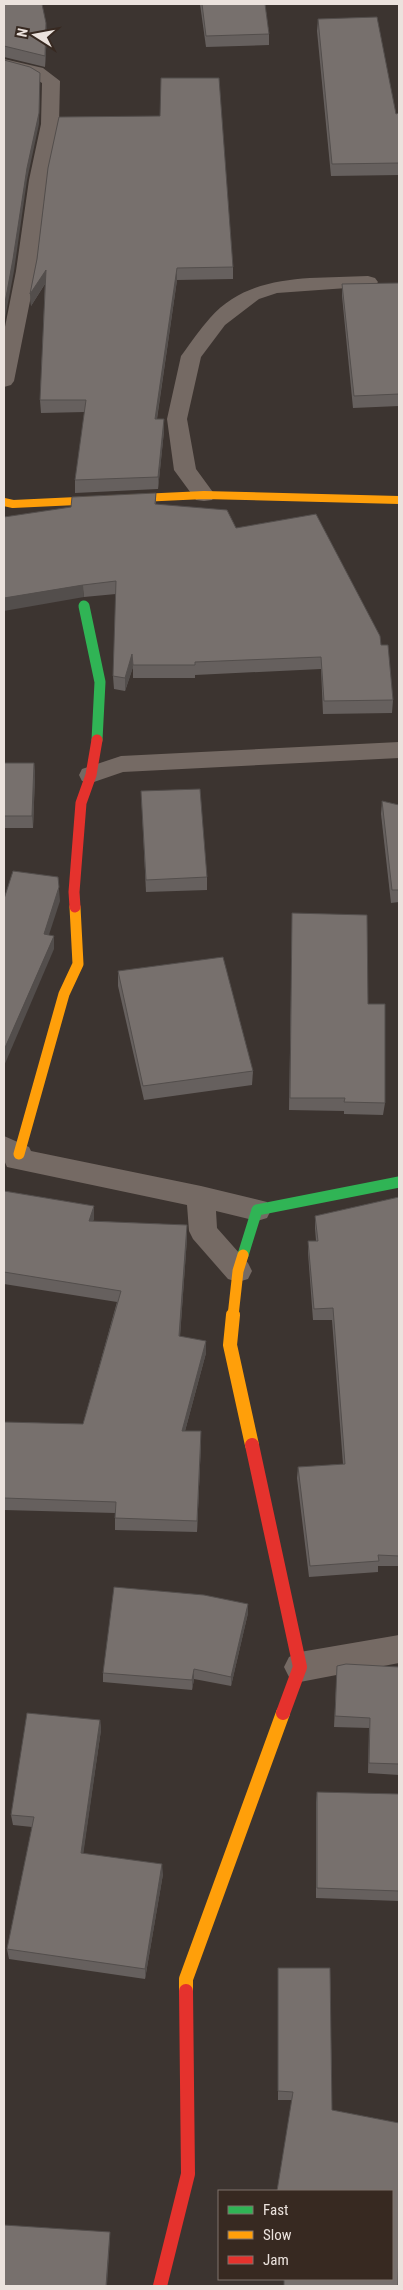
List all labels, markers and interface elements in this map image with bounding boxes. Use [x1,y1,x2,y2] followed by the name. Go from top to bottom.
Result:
[10,10,60,60] north arrow
[14,27,31,38] text: N
[218,2190,393,2280] legend
[263,2201,288,2219] text: Fast
[263,2226,292,2244] text: Slow
[263,2251,289,2269] text: Jam

